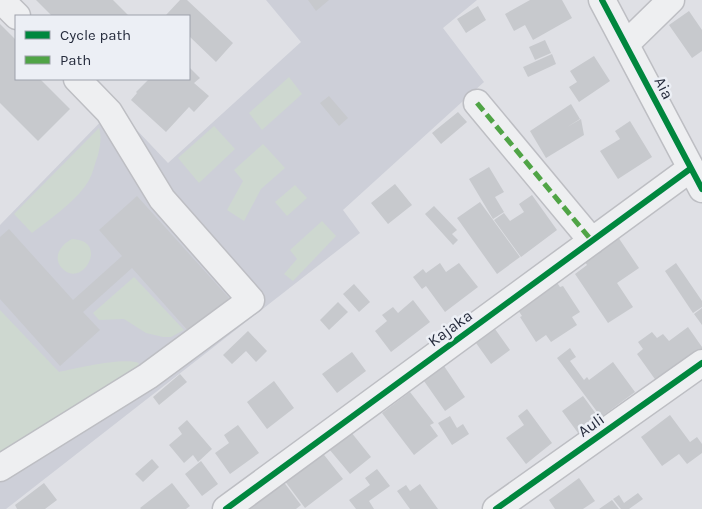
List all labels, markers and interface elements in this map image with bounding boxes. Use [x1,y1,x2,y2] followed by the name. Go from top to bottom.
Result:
[15,15,190,80] legend
[60,26,131,44] text: Cycle path
[60,51,91,69] text: Path
[650,74,678,102] street label: Aia
[424,306,476,350] street label: Kajaka
[574,409,608,441] street label: Auli

